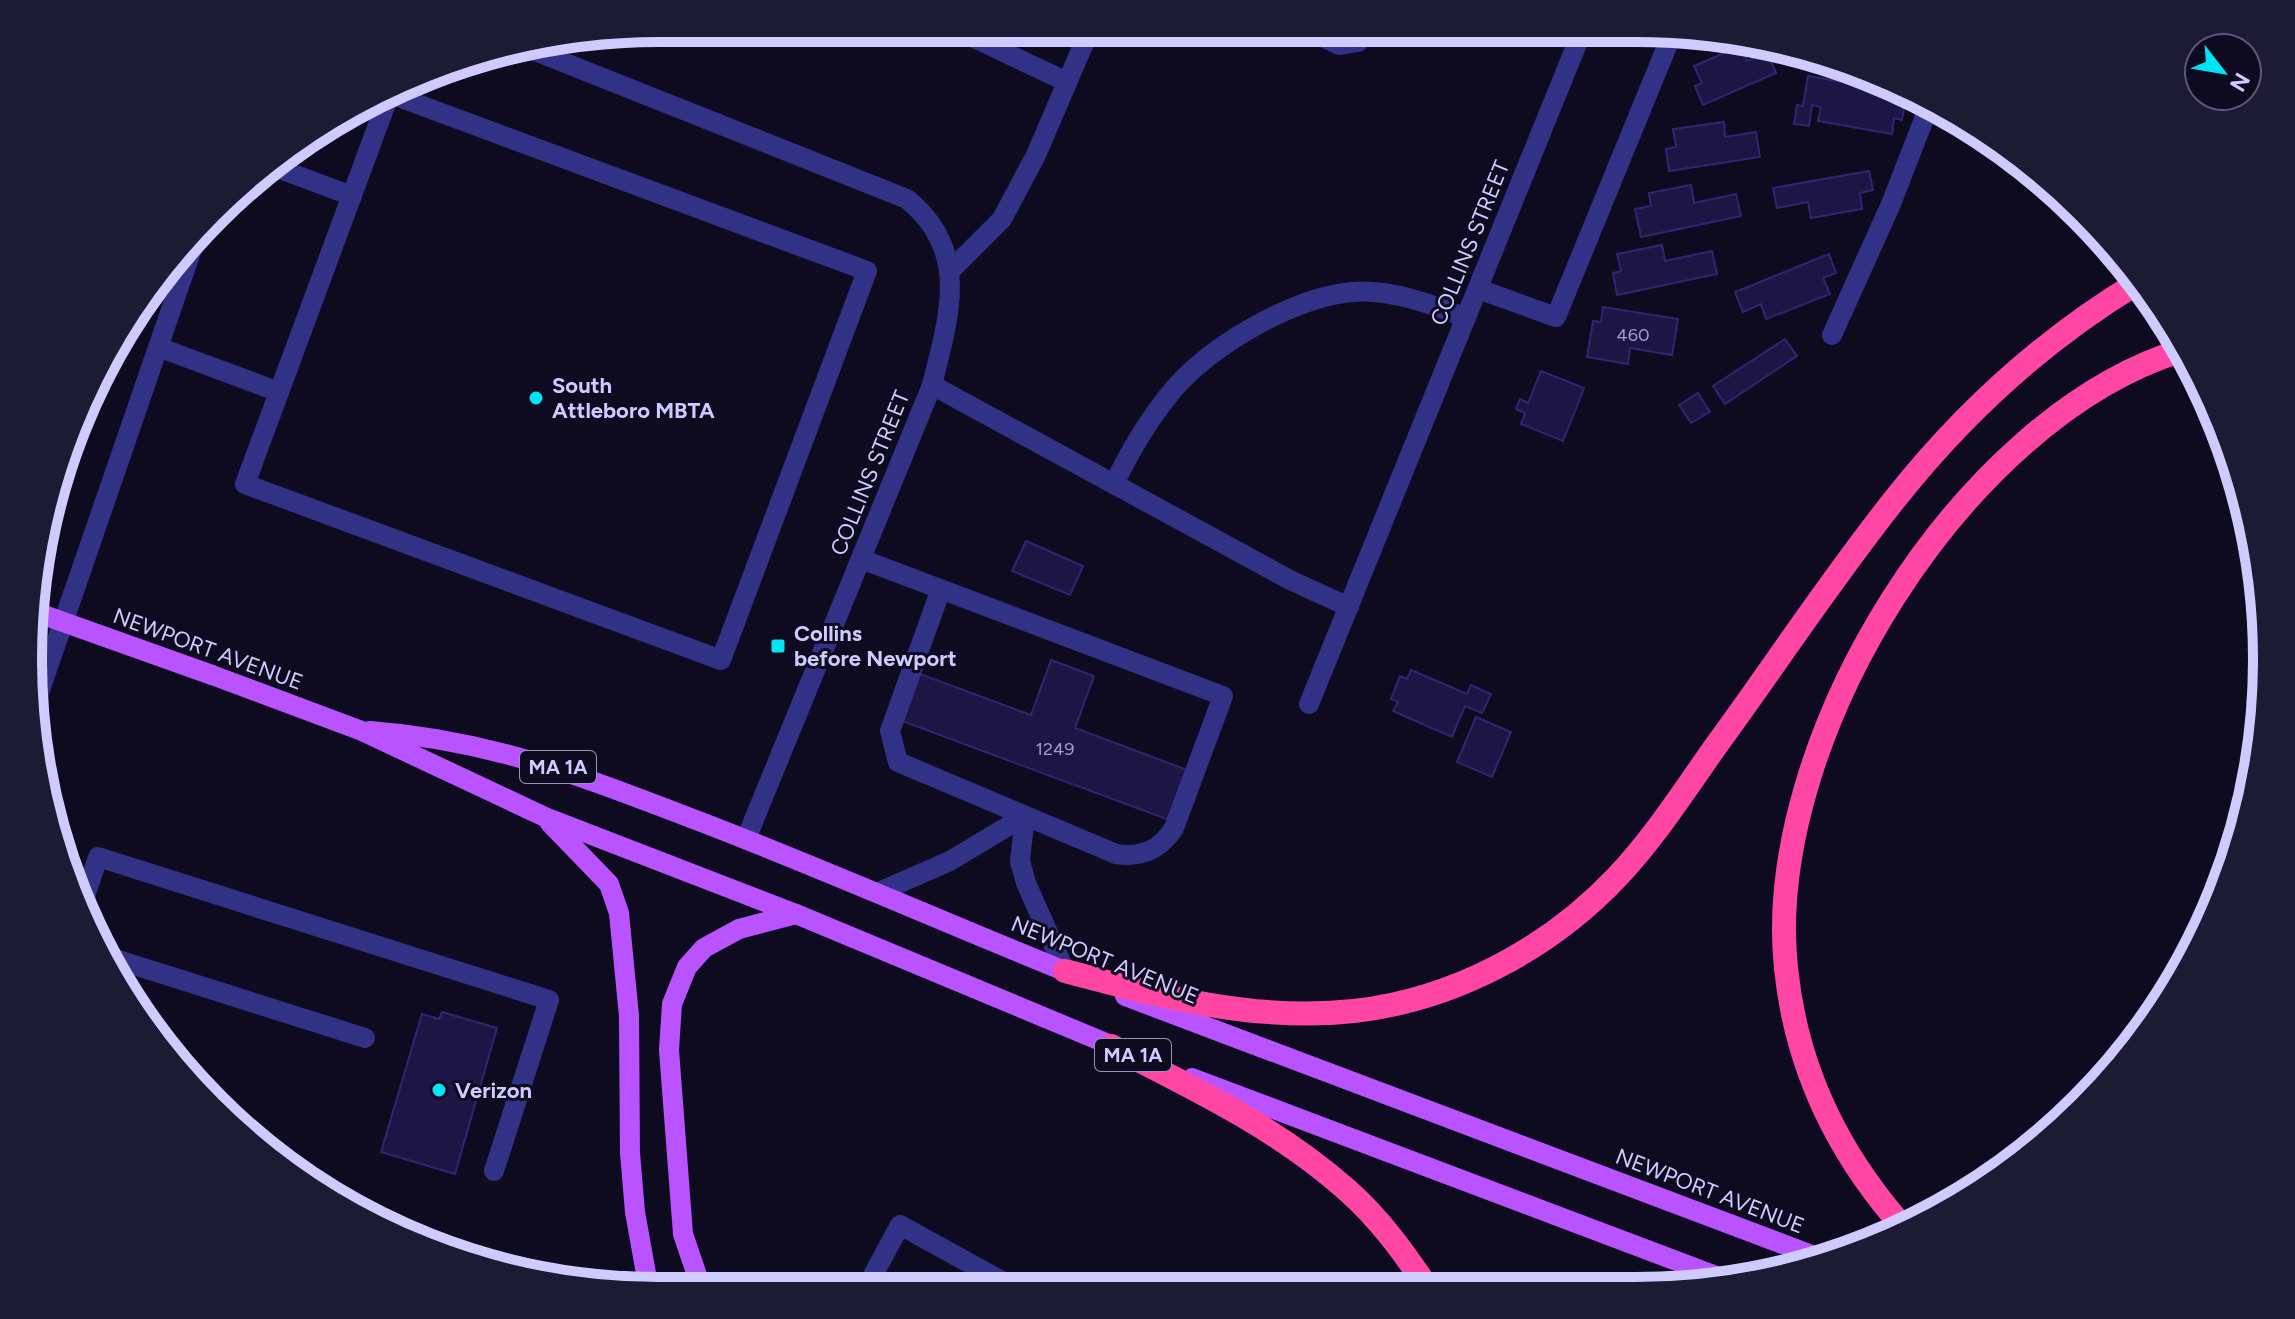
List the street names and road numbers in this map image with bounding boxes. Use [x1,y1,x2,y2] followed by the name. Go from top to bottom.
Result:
[1425,157,1515,329] street label: COLLINS STREET
[825,387,915,559] street label: COLLINS STREET
[109,602,307,696] street label: NEWPORT AVENUE
[520,751,596,783] road number: MA 1A
[1007,910,1203,1010] street label: NEWPORT AVENUE
[1095,1039,1171,1071] road number: MA 1A
[1612,1143,1808,1239] street label: NEWPORT AVENUE

